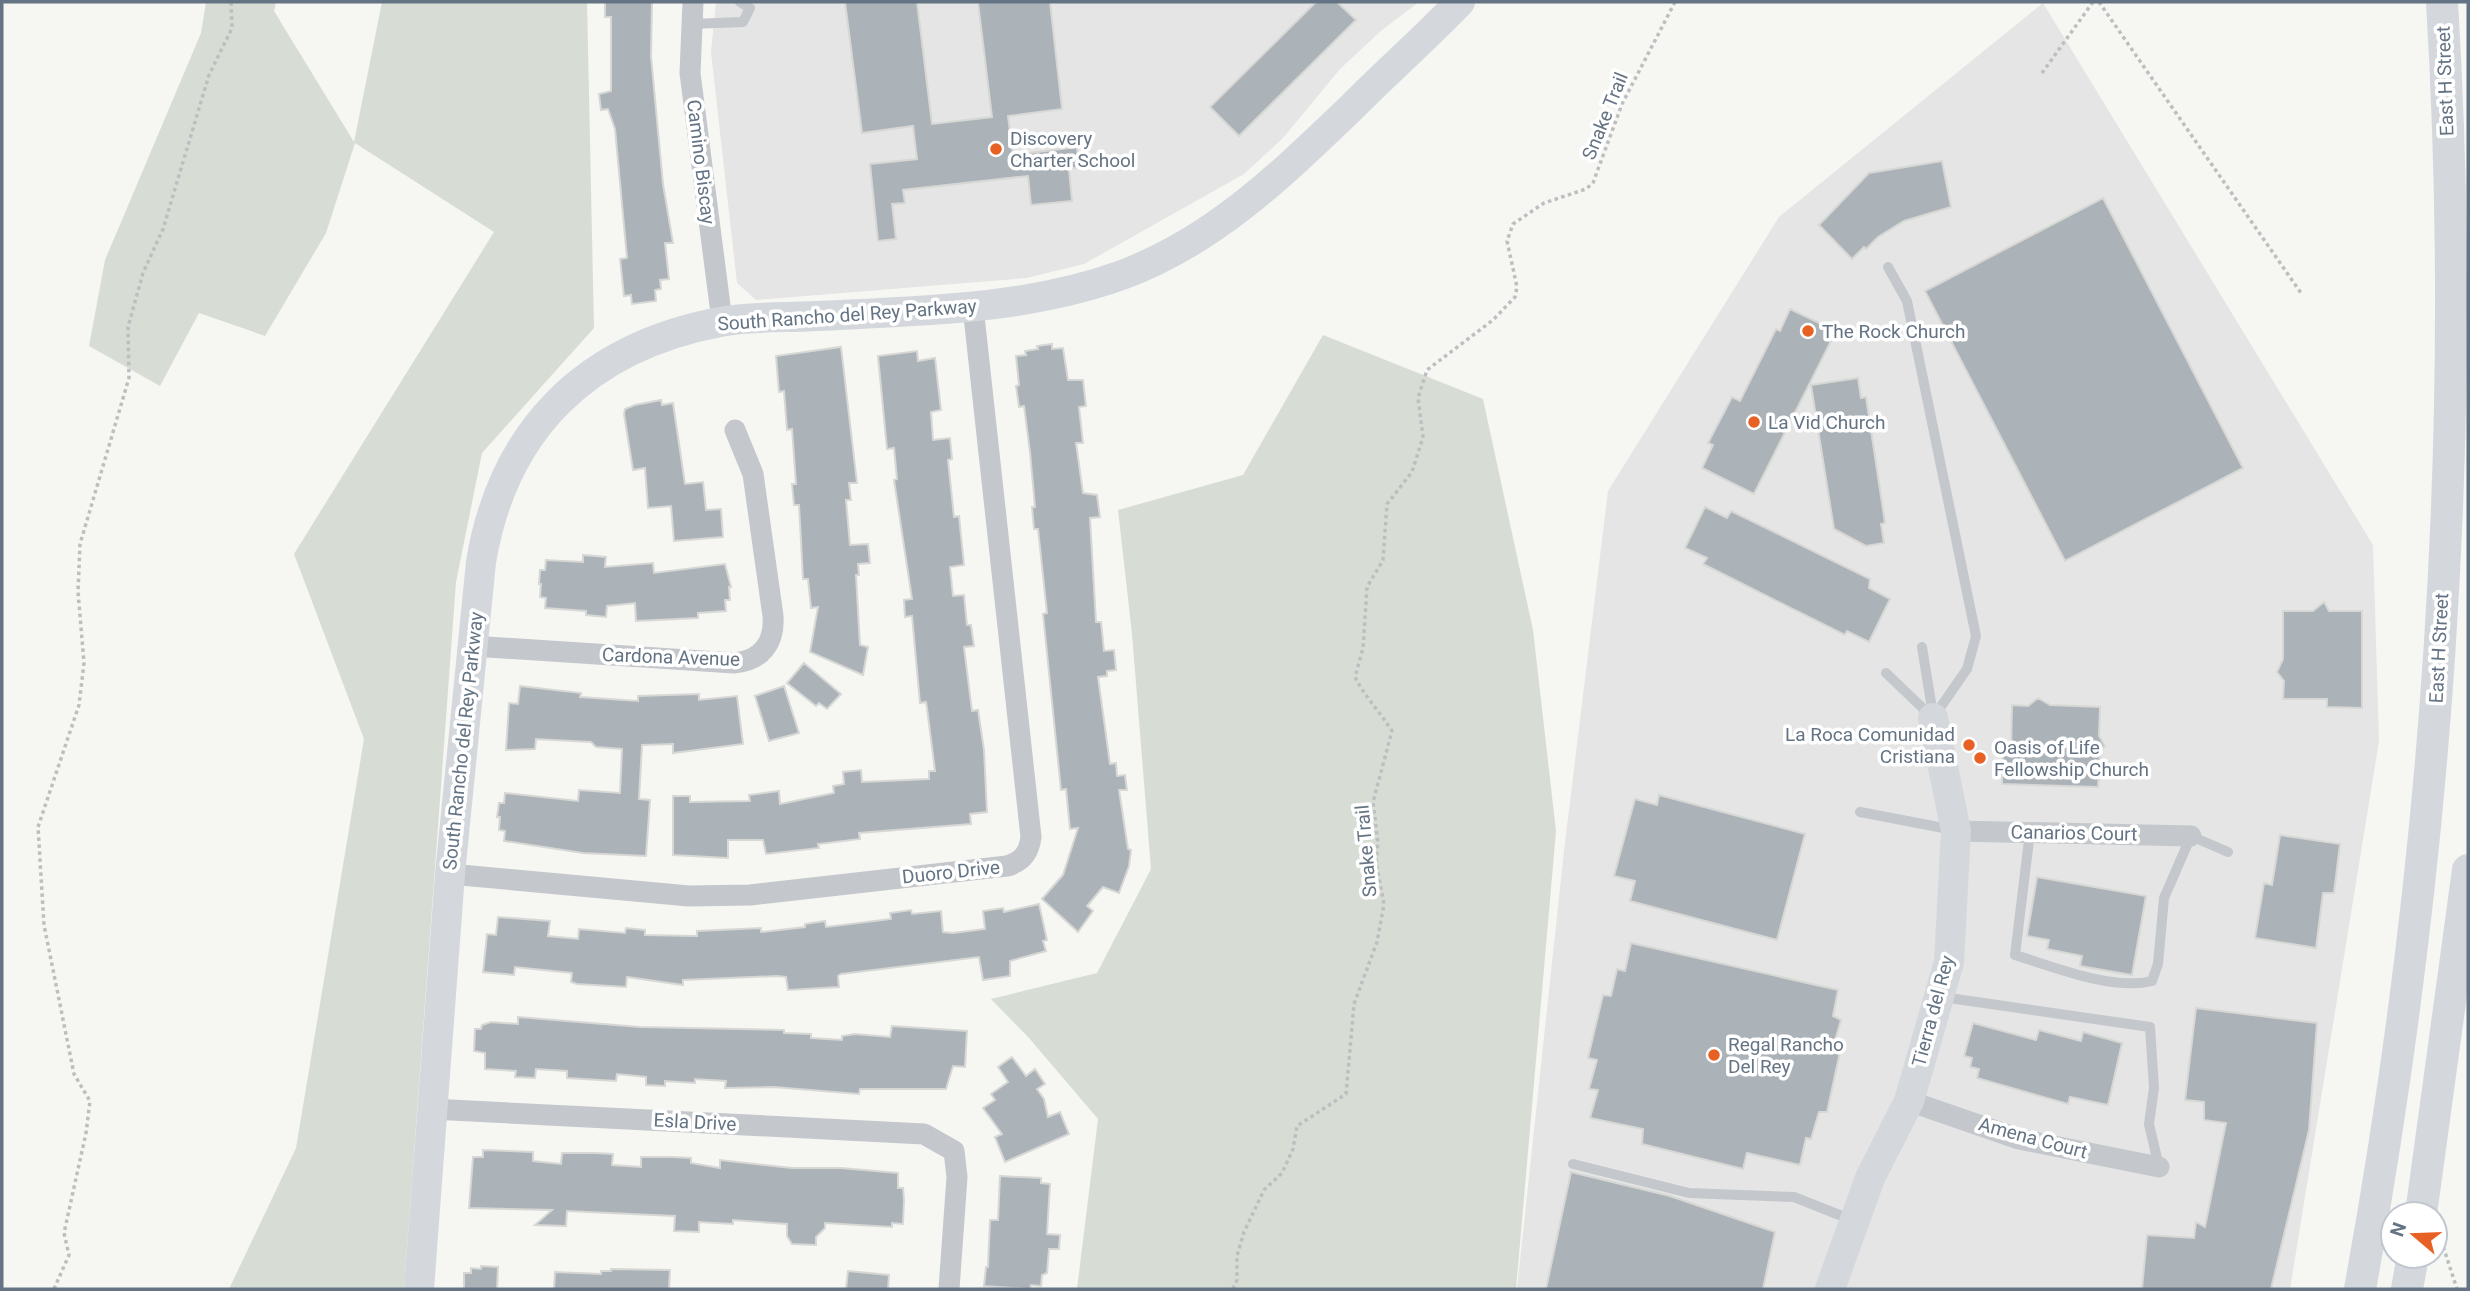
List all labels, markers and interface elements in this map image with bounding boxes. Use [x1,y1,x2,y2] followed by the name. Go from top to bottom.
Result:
[2432,25,2458,137] street label: East H Street
[1577,69,1633,163] street label: Snake Trail
[682,98,720,226] street label: Camino Biscay
[1010,127,1136,172] place label: Discovery Charter School
[988,141,1004,157] marker: Discovery Charter School
[717,294,977,336] street label: South Rancho del Rey Parkway
[1822,320,1965,343] place label: The Rock Church
[1800,323,1816,339] marker: The Rock Church
[1768,411,1885,434] place label: La Vid Church
[1746,414,1762,430] marker: La Vid Church
[2425,592,2453,704] street label: East H Street
[438,611,488,871] street label: South Rancho del Rey Parkway
[602,643,740,671] street label: Cardona Avenue
[1785,723,1955,768] place label: La Roca Comunidad Cristiana
[1994,736,2149,781] place label: Oasis of Life Fellowship Church
[1961,737,1977,753] marker: La Roca Comunidad Cristiana
[1972,750,1988,766] marker: Oasis of Life Fellowship Church
[1351,804,1381,898] street label: Snake Trail
[2010,820,2138,846] street label: Canarios Court
[901,855,1001,889] street label: Duoro Drive
[1907,953,1959,1069] street label: Tierra del Rey
[1728,1033,1844,1078] place label: Regal Rancho Del Rey
[1706,1047,1722,1063] marker: Regal Rancho Del Rey
[653,1108,737,1136] street label: Esla Drive
[1976,1112,2090,1164] street label: Amena Court
[2379,1200,2449,1270] north arrow
[2385,1220,2411,1240] text: N

